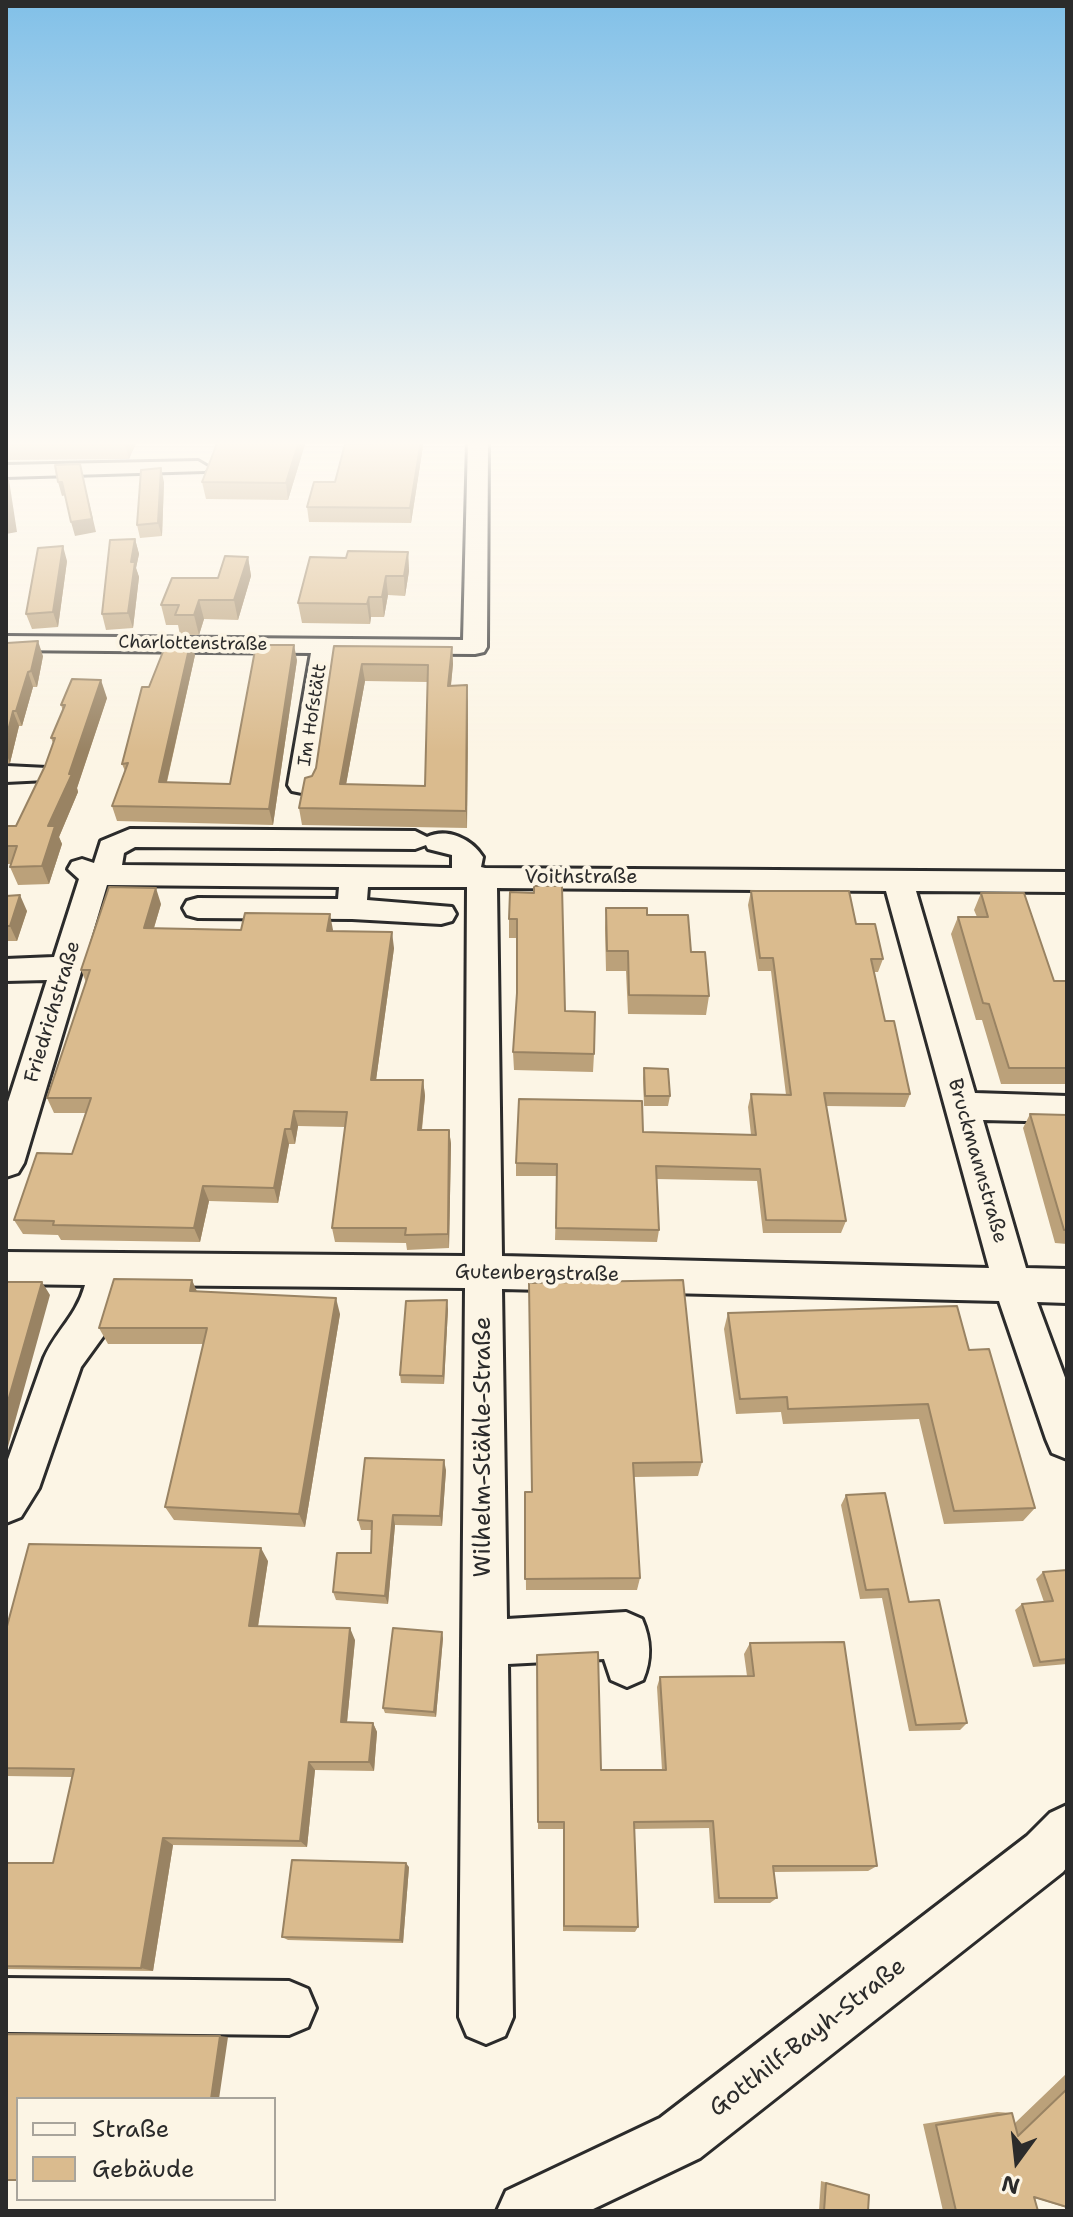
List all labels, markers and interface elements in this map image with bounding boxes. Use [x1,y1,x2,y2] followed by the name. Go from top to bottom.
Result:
[118,632,268,656] street label: Charlottenstraße
[294,662,332,768] street label: Im Hofstätt
[524,866,638,890] street label: Voithstraße
[20,938,86,1086] street label: Friedrichstraße
[942,1076,1012,1246] street label: Bruckmannstraße
[455,1261,619,1287] street label: Gutenbergstraße
[470,1316,498,1578] street label: Wilhelm-Stähle-Straße
[704,1952,912,2124] street label: Gotthilf-Bayh-Straße
[16,2097,276,2201] legend
[92,2113,169,2145] text: Straße
[977,2121,1057,2201] north arrow
[92,2153,194,2185] text: Gebäude
[998,2168,1023,2201] text: N

